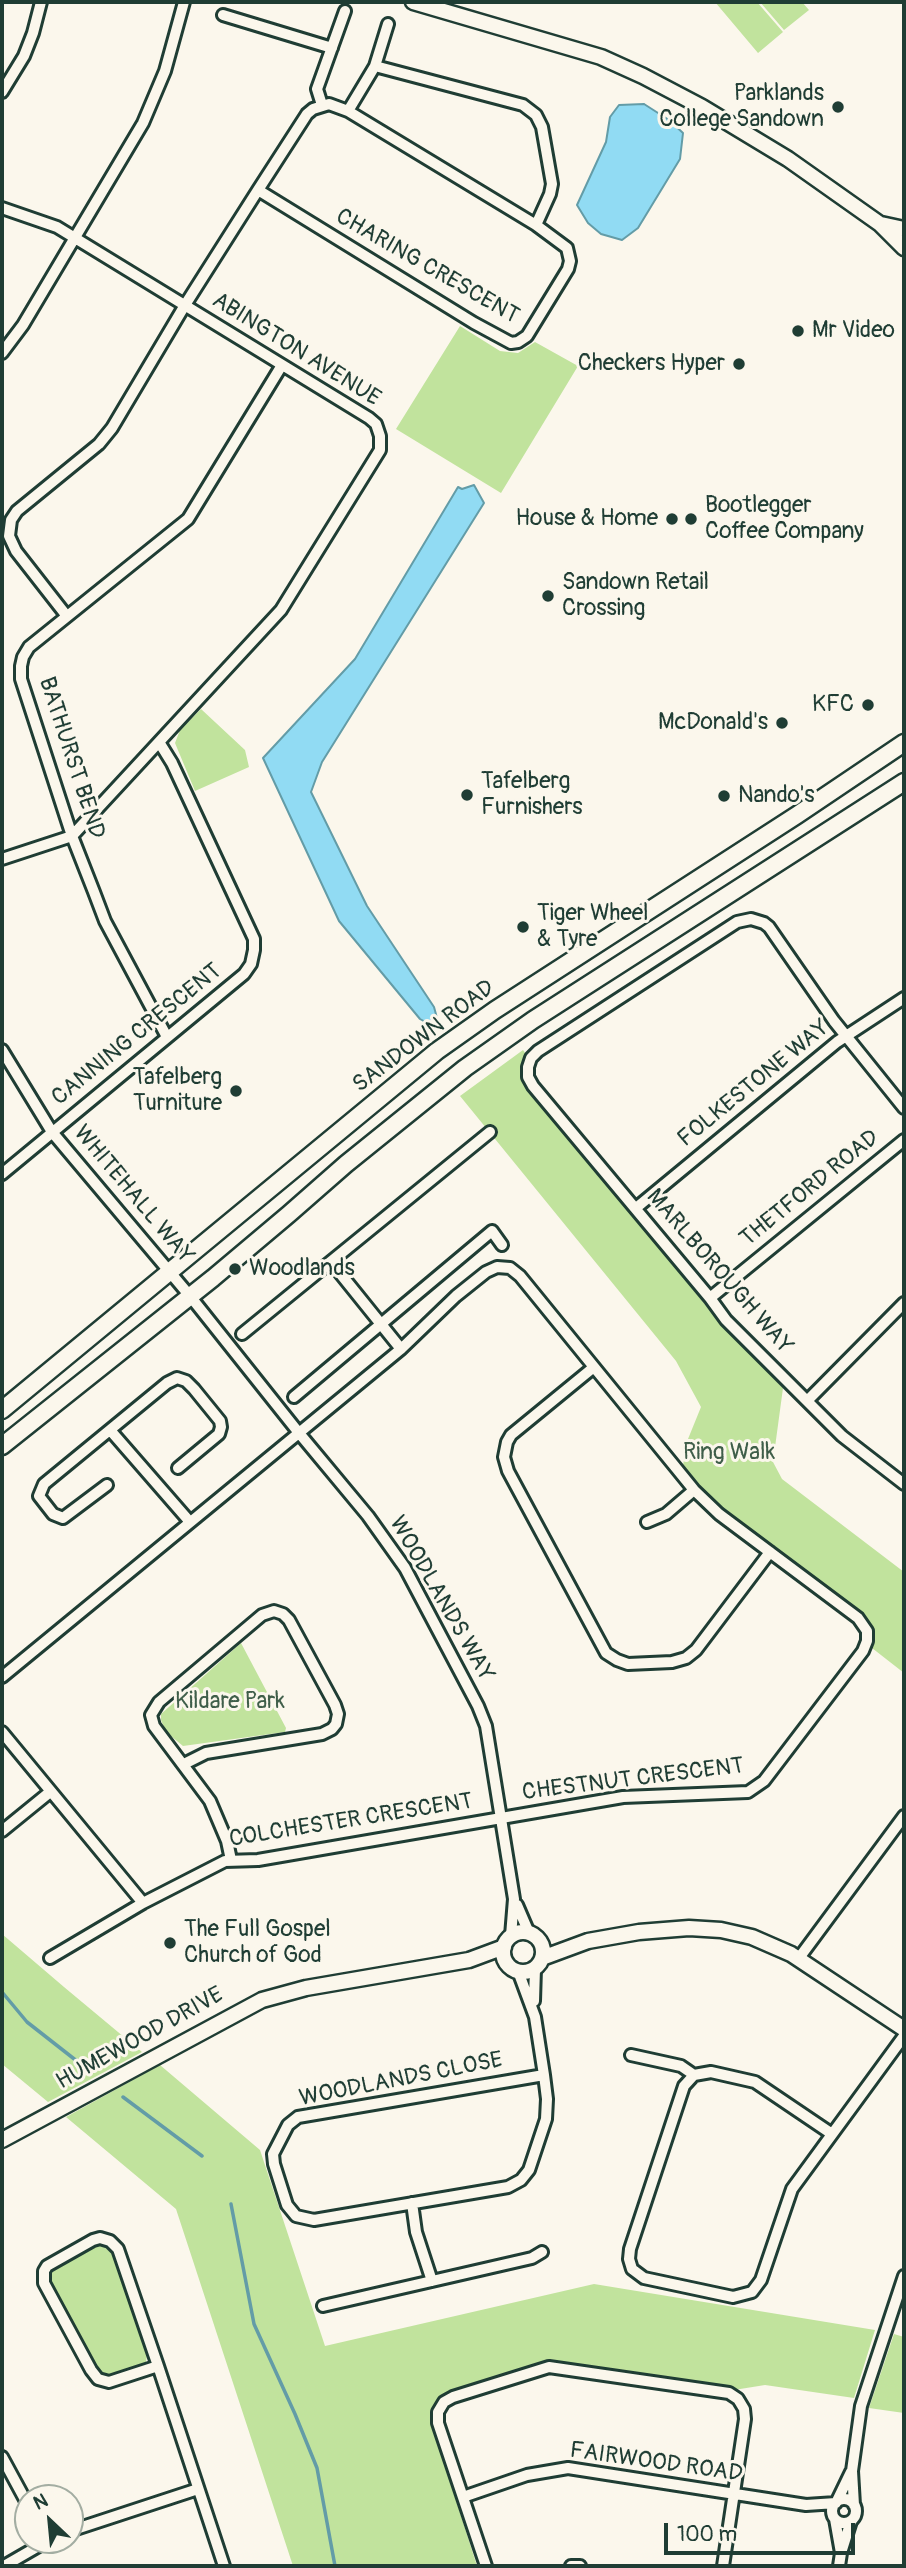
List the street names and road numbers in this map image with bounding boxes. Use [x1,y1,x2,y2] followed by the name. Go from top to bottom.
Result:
[330,203,524,331] street label: CHARING CRESCENT
[207,287,385,413] street label: ABINGTON AVENUE
[32,674,110,842] street label: BATHURST BEND
[47,958,227,1112] street label: CANNING CRESCENT
[348,975,500,1099] street label: SANDOWN ROAD
[673,1014,835,1154] street label: FOLKESTONE WAY
[67,1120,199,1270] street label: WHITEHALL WAY
[735,1125,885,1253] street label: THETFORD ROAD
[640,1184,798,1360] street label: MARLBOROUGH WAY
[383,1512,499,1686] street label: WOODLANDS WAY
[521,1753,745,1807] street label: CHESTNUT CRESCENT
[227,1788,475,1854] street label: COLCHESTER CRESCENT
[52,1982,228,2096] street label: HUMEWOOD DRIVE
[297,2047,505,2113] street label: WOODLANDS CLOSE
[568,2437,744,2489] street label: FAIRWOOD ROAD

